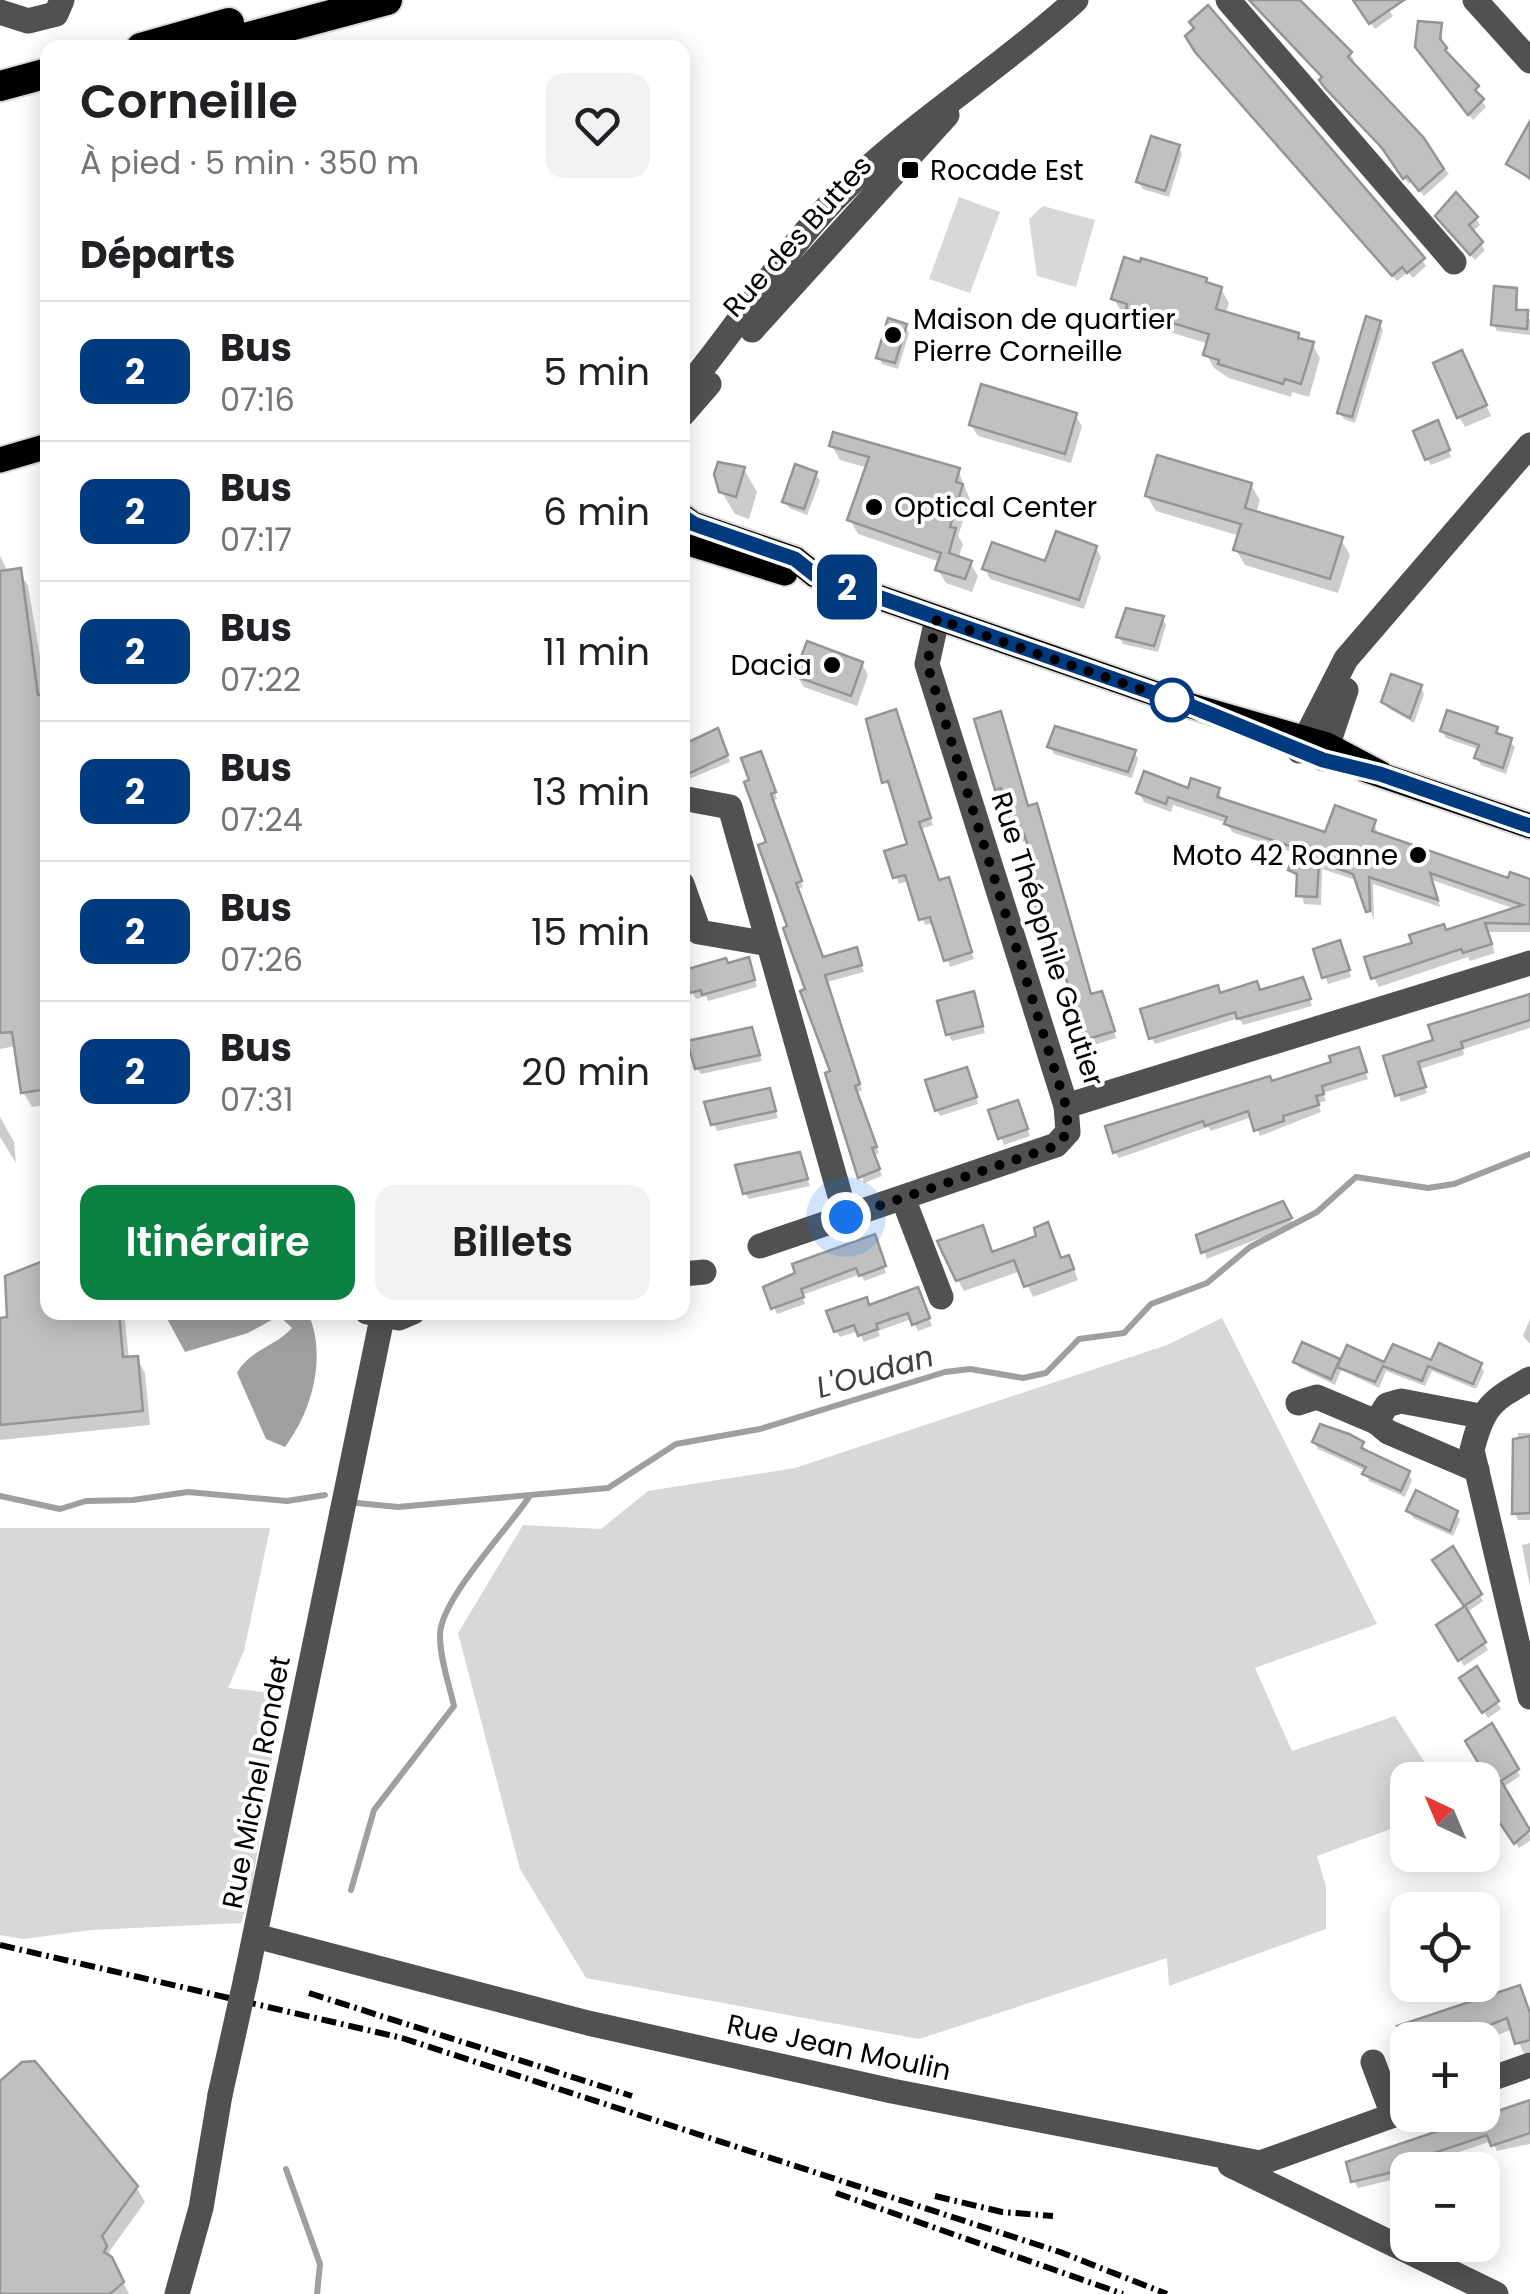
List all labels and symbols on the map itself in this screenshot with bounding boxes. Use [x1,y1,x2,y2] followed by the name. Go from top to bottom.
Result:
[714,147,881,326] street label: Rue des Buttes
[930,151,1084,190] place label: Rocade Est
[899,159,921,181] marker: Rocade Est
[913,300,1176,371] place label: Maison de quartier Pierre Corneille
[882,324,904,346] marker: Maison de quartier Pierre Corneille
[894,488,1097,527] place label: Optical Center
[863,496,885,518] marker: Optical Center
[814,554,880,620] line badge: 2
[730,646,812,685] place label: Dacia
[821,654,843,676] marker: Dacia
[1151,679,1193,721] unlabelled marker
[982,787,1114,1091] street label: Rue Théophile Gautier
[1172,836,1398,875] place label: Moto 42 Roanne
[1407,844,1429,866] marker: Moto 42 Roanne
[821,1192,871,1242] your location
[811,1334,939,1409] water label: L'Oudan
[213,1652,300,1912] street label: Rue Michel Rondet
[1390,1762,1500,1872] north arrow
[723,2005,954,2090] street label: Rue Jean Moulin

